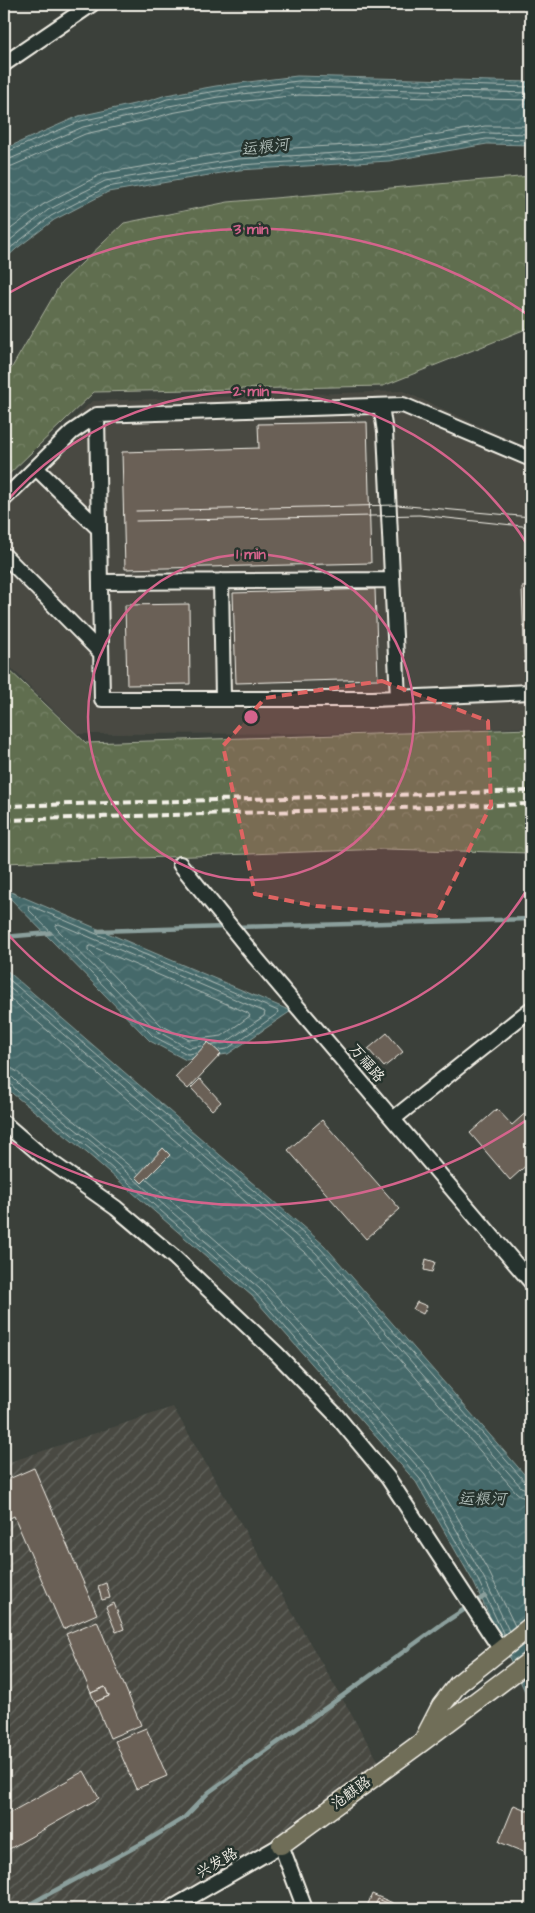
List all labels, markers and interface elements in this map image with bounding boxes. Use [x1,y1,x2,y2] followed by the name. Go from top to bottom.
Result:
[240,133,293,161] water label: 运粮河
[232,219,269,240] text: 3 min
[232,381,270,402] text: 2 min
[236,544,266,565] text: 1 min
[242,708,260,726] centre of rings
[344,1039,390,1087] street label: 万福路
[458,1488,509,1510] water label: 运粮河
[327,1771,375,1815] street label: 沧麒路
[192,1843,242,1883] street label: 兴发路

